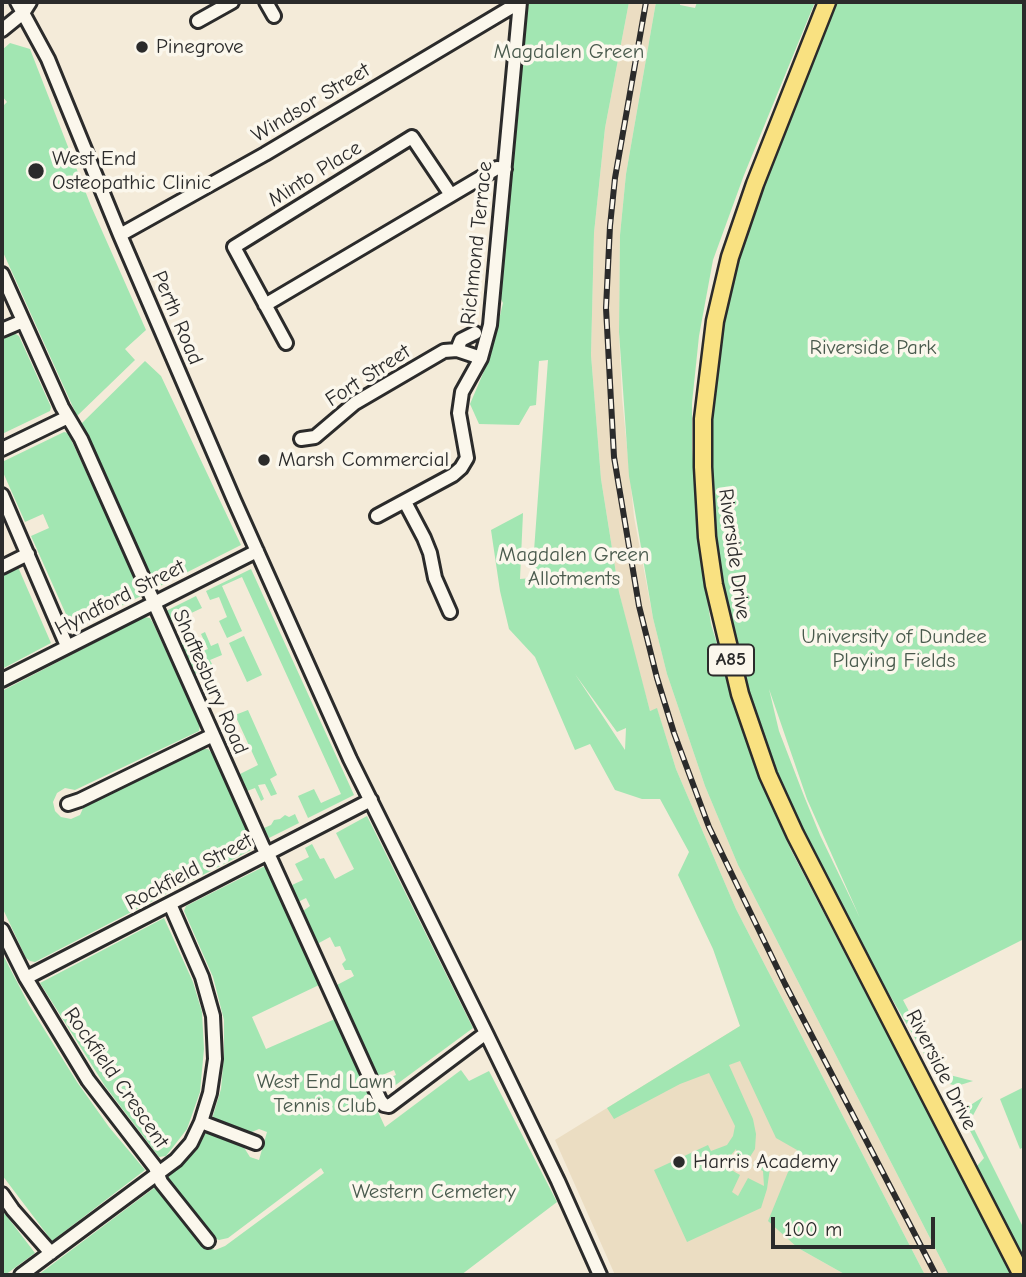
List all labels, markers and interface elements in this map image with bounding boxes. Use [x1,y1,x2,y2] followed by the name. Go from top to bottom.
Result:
[156,34,244,60] place label: Pinegrove
[134,39,150,55] marker: Pinegrove
[494,39,644,65] park label: Magdalen Green
[247,58,375,148] street label: Windsor Street
[264,135,366,213] street label: Minto Place
[52,146,211,196] place label: West End Osteopathic Clinic
[456,160,498,326] street label: Richmond Terrace
[26,161,46,181] marker: West End Osteopathic Clinic
[146,267,208,369] street label: Perth Road
[810,335,936,361] park label: Riverside Park
[321,339,415,413] street label: Fort Street
[278,447,449,473] place label: Marsh Commercial
[256,452,272,468] marker: Marsh Commercial
[712,487,756,621] street label: Riverside Drive
[499,542,649,592] park label: Magdalen Green Allotments
[51,554,189,642] street label: Hyndford Street
[167,606,253,758] street label: Shaftesbury Road
[801,624,987,674] park label: University of Dundee Playing Fields
[708,645,754,676] road number: A85
[121,828,257,916] street label: Rockfield Street
[58,1003,174,1153] street label: Rockfield Crescent
[900,1006,982,1134] street label: Riverside Drive
[257,1069,393,1119] park label: West End Lawn Tennis Club
[693,1149,838,1175] place label: Harris Academy
[671,1154,687,1170] marker: Harris Academy
[352,1179,516,1205] park label: Western Cemetery
[774,1204,939,1248] scale bar
[784,1217,842,1241] text: 100 m

